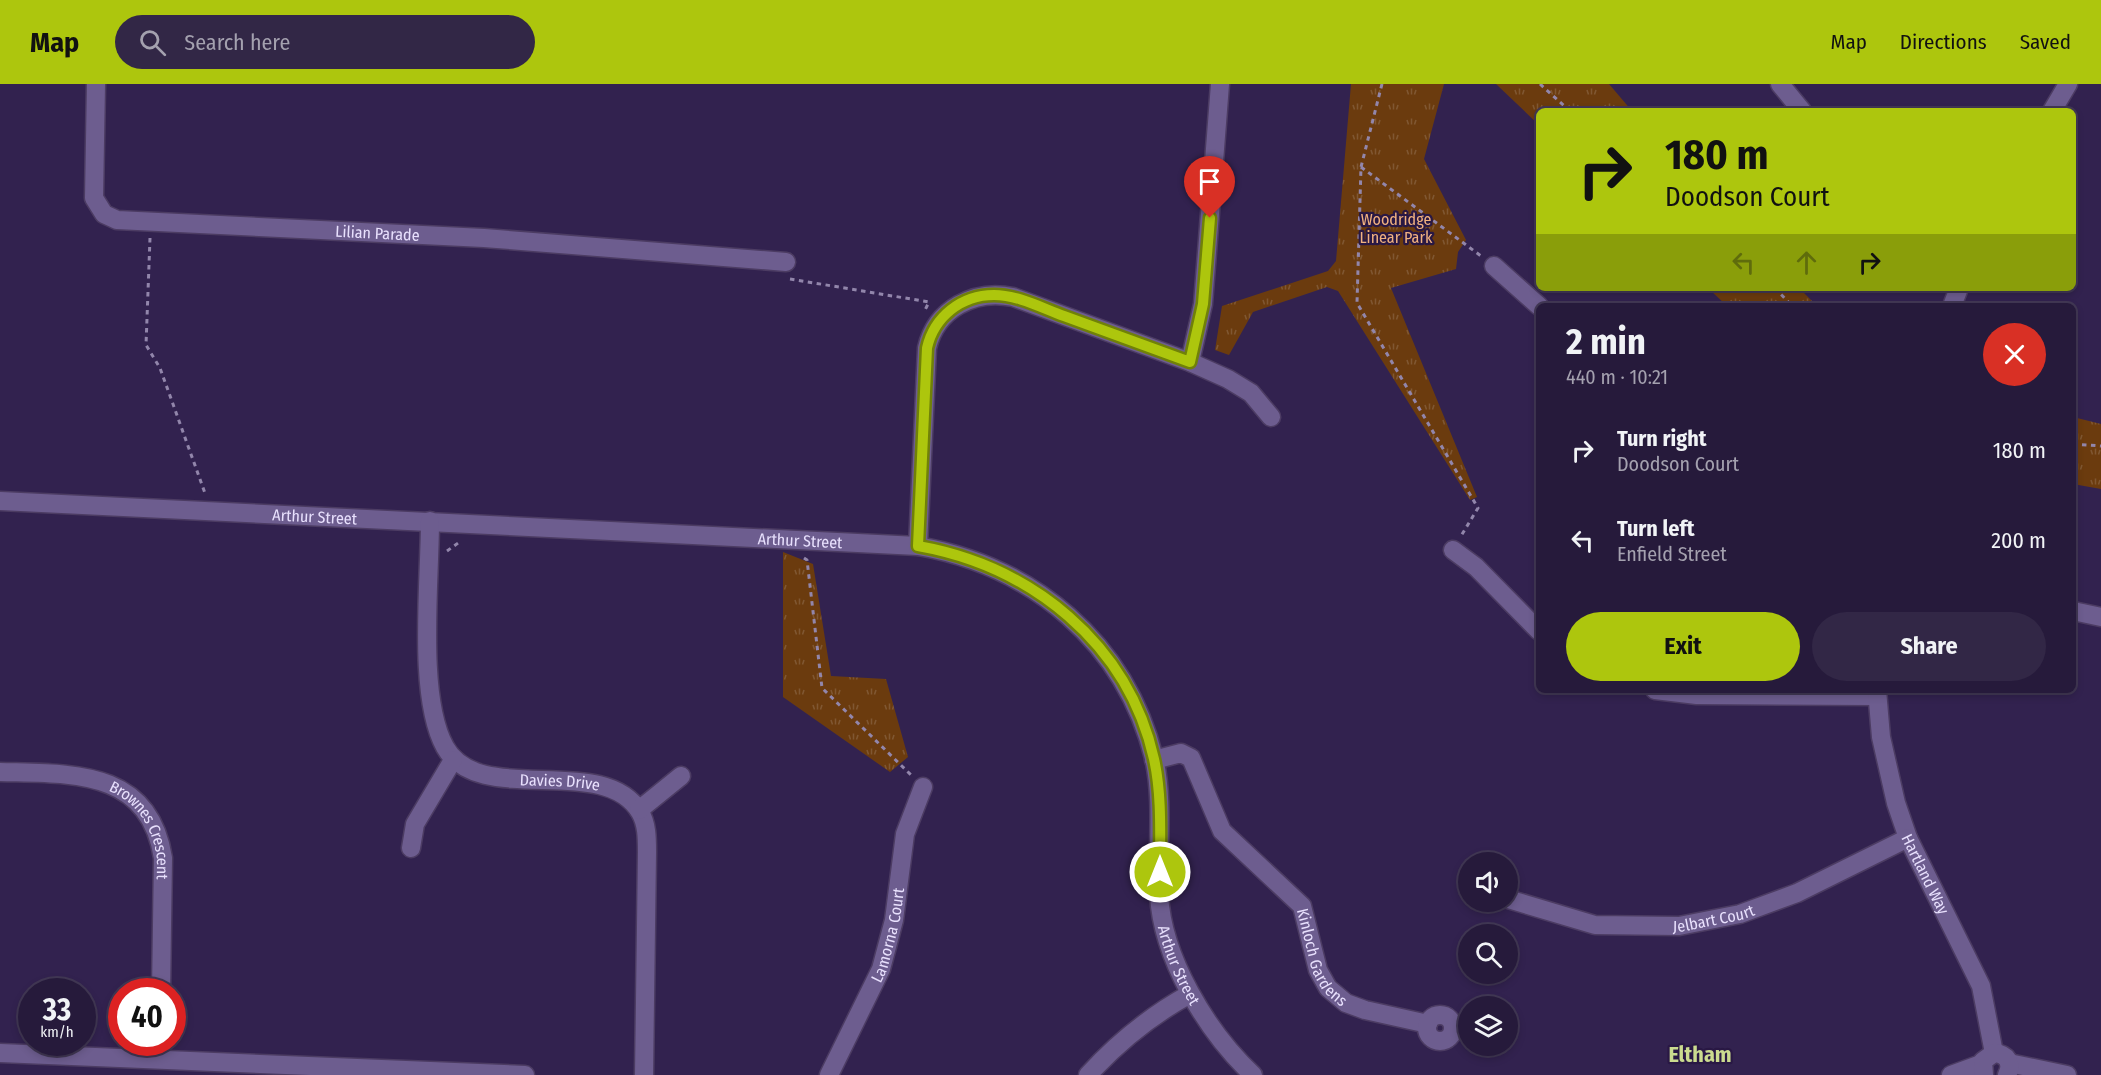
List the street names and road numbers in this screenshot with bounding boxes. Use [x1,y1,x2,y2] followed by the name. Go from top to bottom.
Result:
[335,222,420,245] street label: Lilian Parade
[272,505,358,529] street label: Arthur Street
[757,529,844,552] street label: Arthur Street
[519,770,602,795] street label: Davies Drive
[107,777,172,880] street label: Brownes Crescent
[1897,831,1954,918] street label: Hartland Way
[867,886,908,985] street label: Lamorna Court
[1673,900,1758,936] street label: Jelbart Court
[1293,906,1351,1010] street label: Kinloch Gardens
[1154,923,1204,1009] street label: Arthur Street

